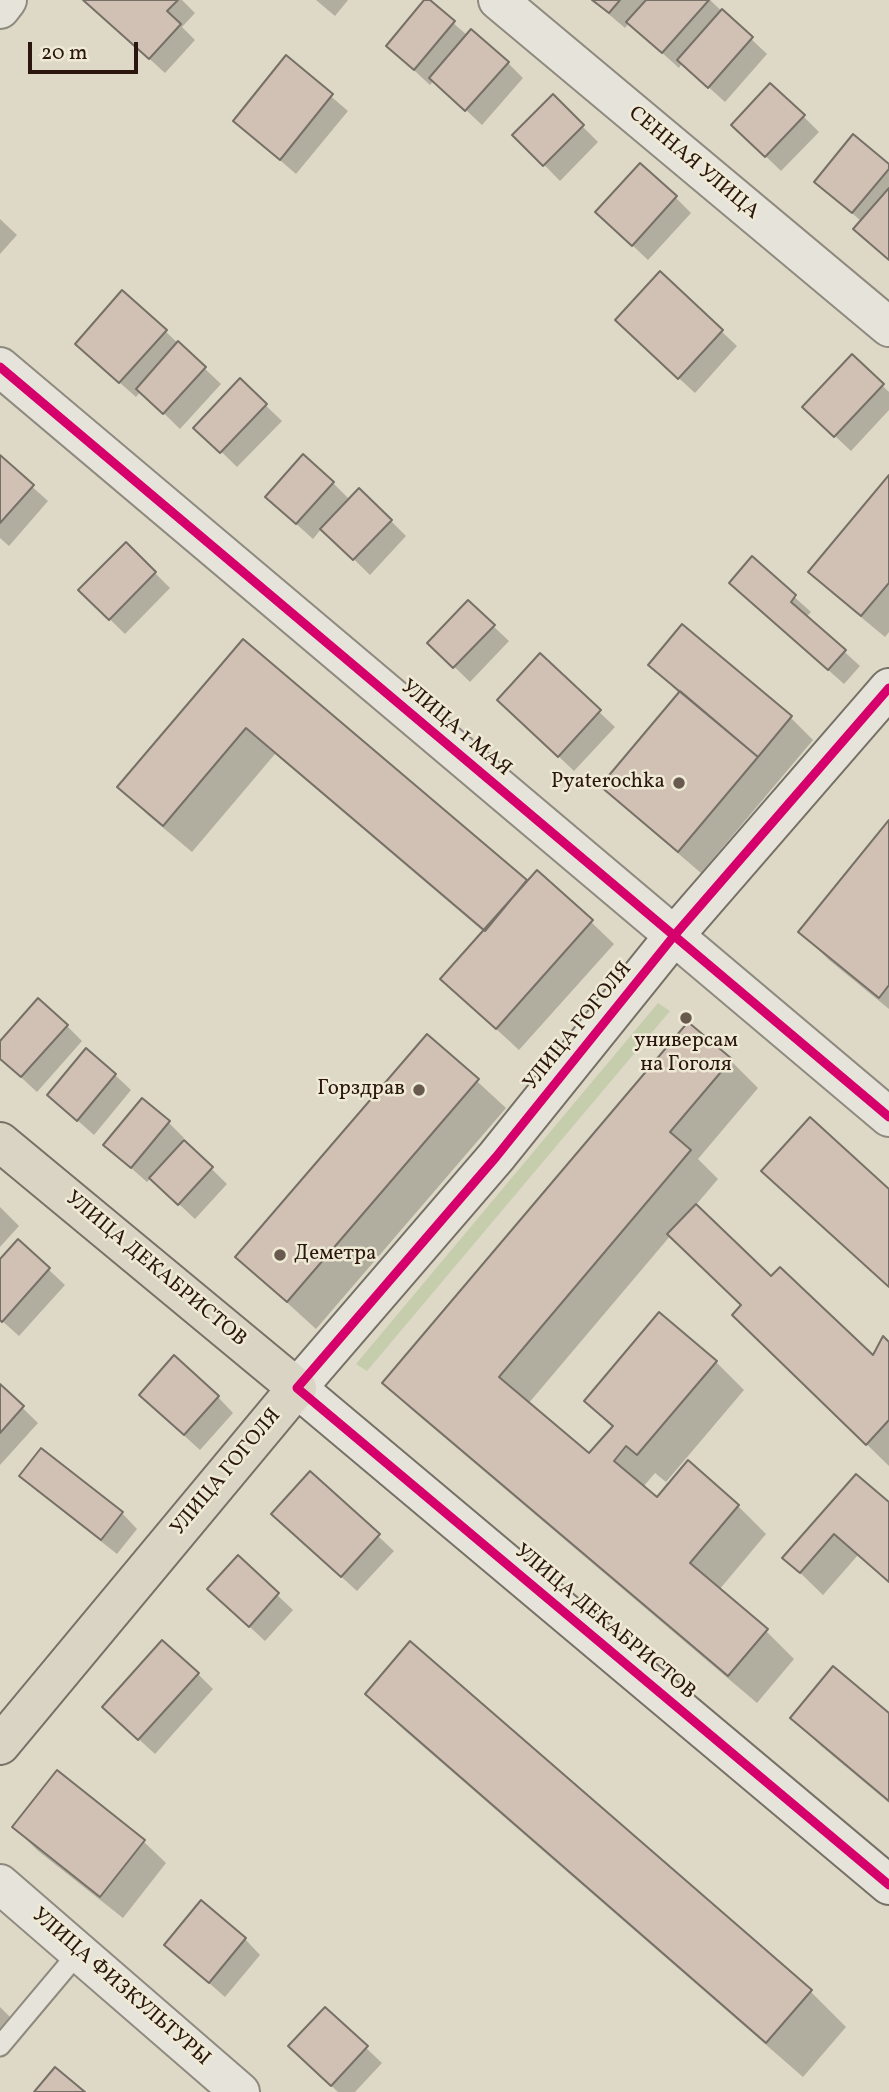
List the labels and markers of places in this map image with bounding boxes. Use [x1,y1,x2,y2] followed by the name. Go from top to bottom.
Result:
[551,770,665,796] place label: Pyaterochka
[671,775,687,791] marker: Pyaterochka
[678,1010,694,1026] marker: универсам на Гоголя
[634,1029,738,1079] place label: универсам на Гоголя
[317,1077,405,1103] place label: Горздрав
[411,1082,427,1098] marker: Горздрав
[294,1242,376,1268] place label: Деметра
[272,1247,288,1263] marker: Деметра

